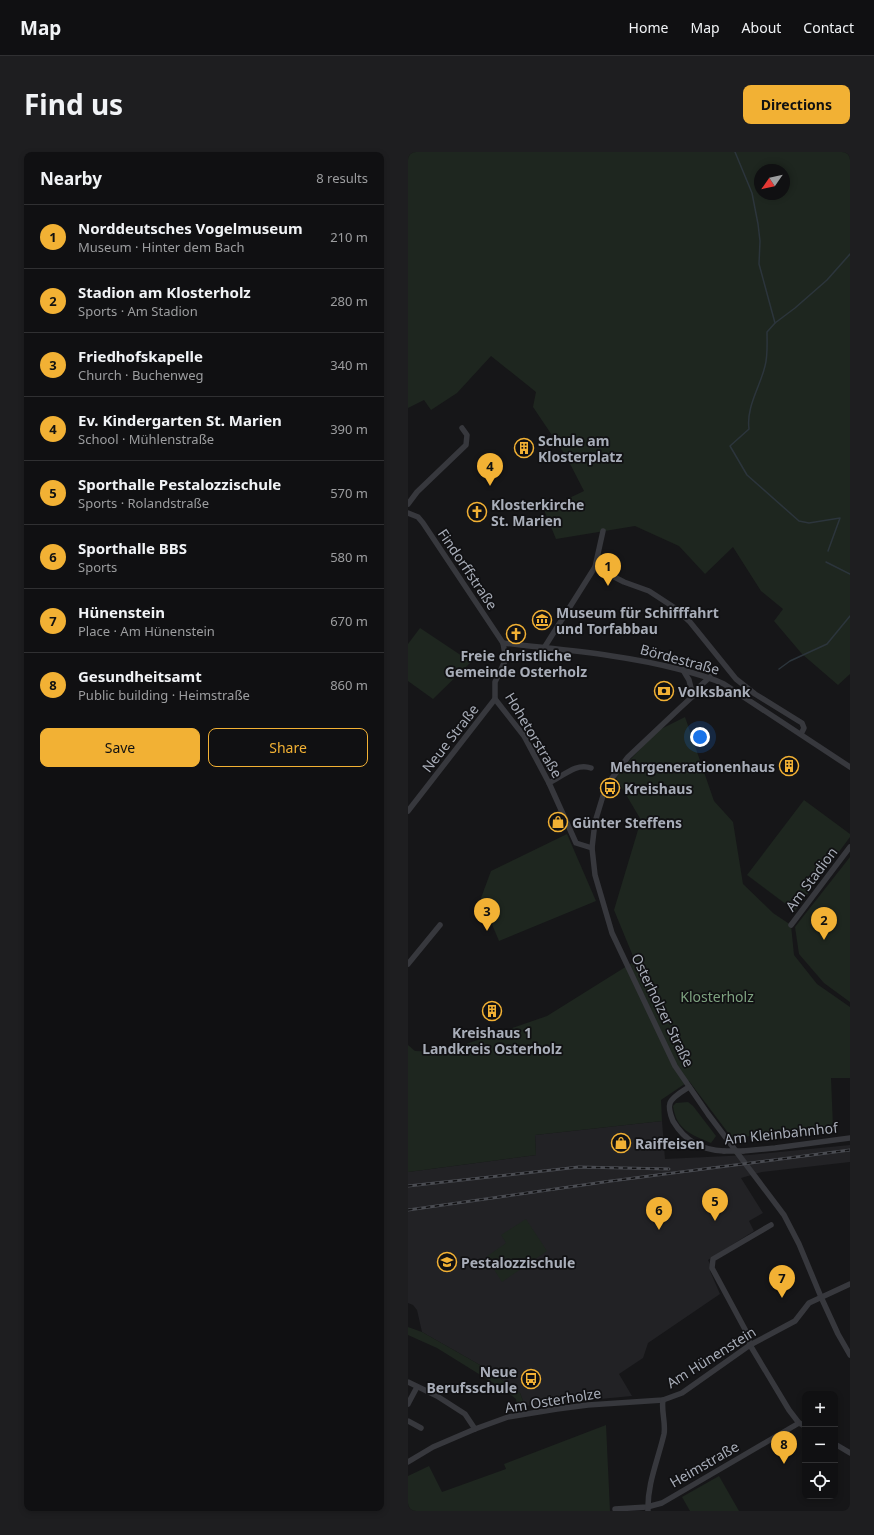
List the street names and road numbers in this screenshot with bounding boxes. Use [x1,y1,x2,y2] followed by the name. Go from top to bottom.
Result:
[434,525,502,613] street label: Findorffstraße
[638,639,722,679] street label: Bördestraße
[501,689,567,781] street label: Hohetorstraße
[417,700,483,776] street label: Neue Straße
[781,843,841,915] street label: Am Stadion
[627,950,699,1070] street label: Osterholzer Straße
[723,1117,840,1148] street label: Am Kleinbahnhof
[663,1322,759,1392] street label: Am Hünenstein
[503,1383,603,1417] street label: Am Osterholze
[666,1437,742,1491] street label: Heimstraße

